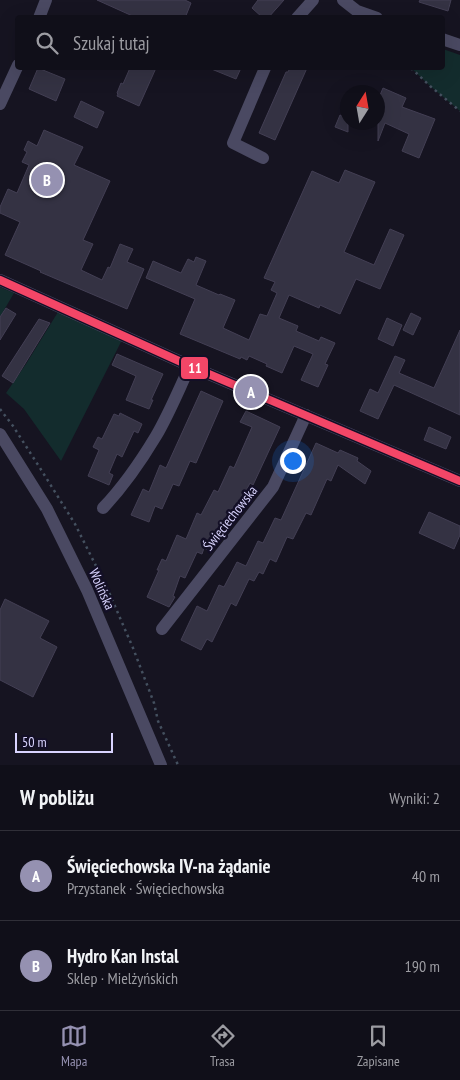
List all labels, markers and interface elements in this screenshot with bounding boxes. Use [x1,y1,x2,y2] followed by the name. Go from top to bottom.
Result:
[15,15,445,70] search box
[33,29,61,57] icon: search
[73,31,150,55] text: Szukaj tutaj
[340,85,385,130] north arrow
[31,161,63,199] pin: B
[180,356,209,380] line badge: 11
[188,359,202,377] text: 11
[235,373,267,411] pin: A
[280,448,306,474] your location
[199,482,261,554] street label: Święciechowska
[85,566,119,612] street label: Wolińska
[15,730,112,753] scale bar
[22,733,47,751] text: 50 m
[20,784,94,811] text: W pobliżu
[389,788,440,808] text: Wyniki: 2
[67,854,271,878] text: Święciechowska IV-na żądanie
[32,866,40,886] text: A
[412,866,440,886] text: 40 m
[67,878,225,898] text: Przystanek · Święciechowska
[67,944,179,968] text: Hydro Kan Instal
[32,956,40,976] text: B
[405,956,440,976] text: 190 m
[67,968,178,988] text: Sklep · Mielżyńskich
[60,1022,88,1070] tab: Mapa
[209,1022,237,1070] tab: Trasa
[357,1022,400,1070] tab: Zapisane

